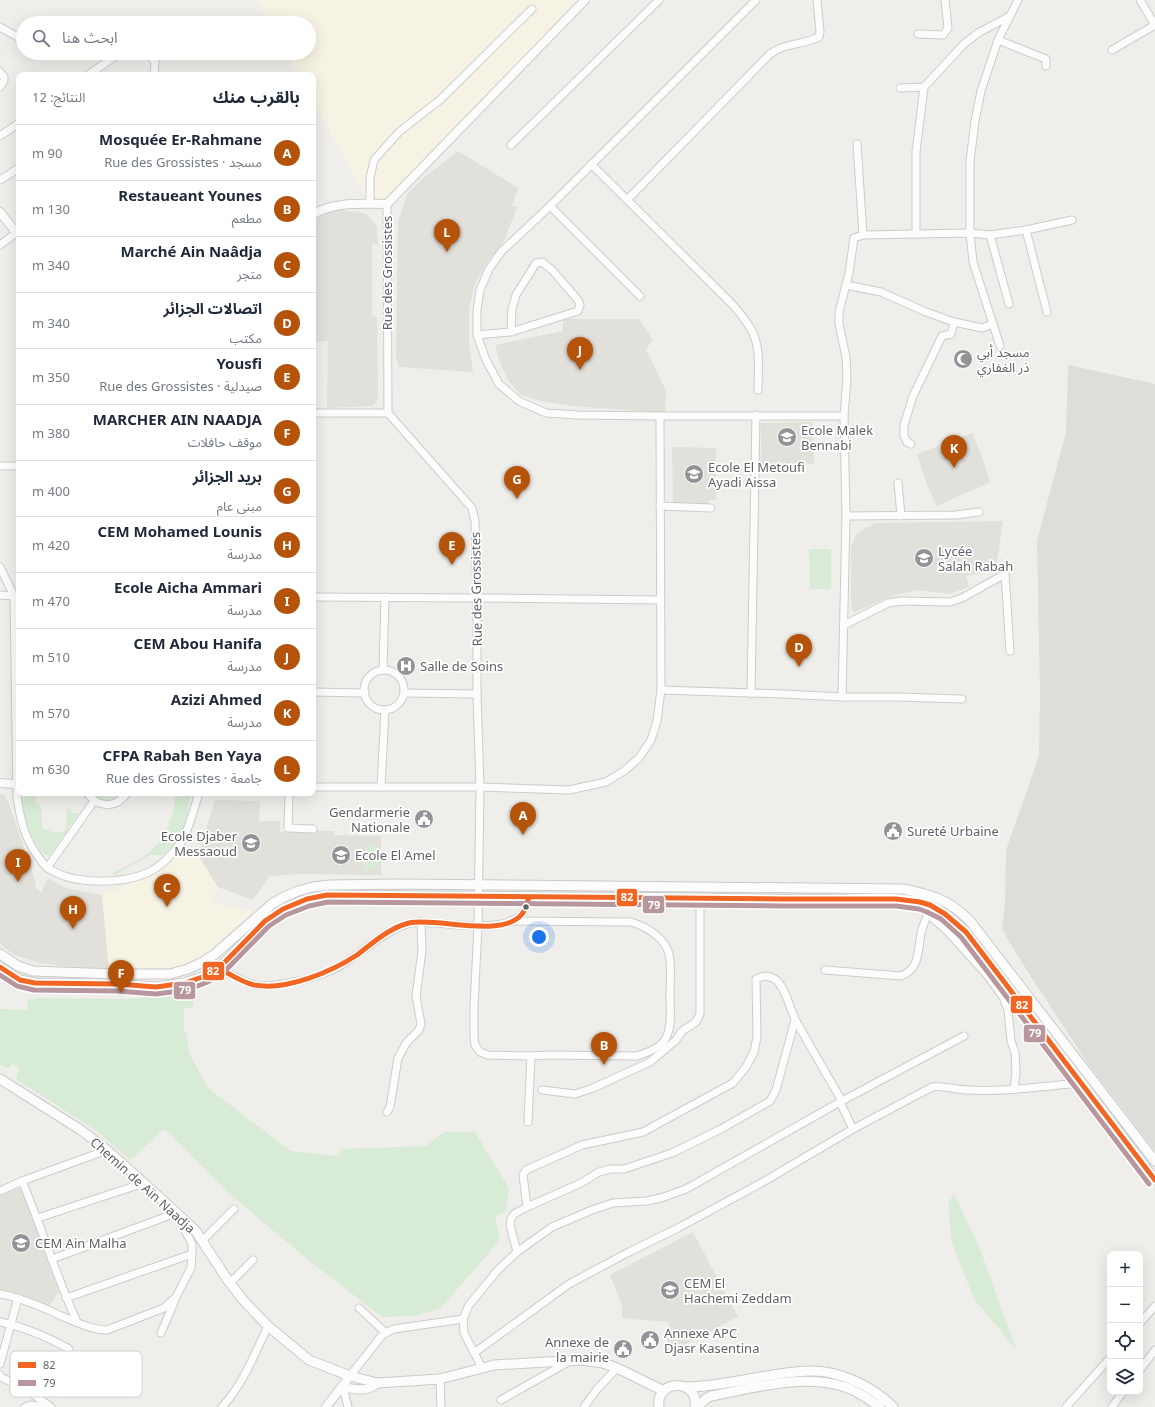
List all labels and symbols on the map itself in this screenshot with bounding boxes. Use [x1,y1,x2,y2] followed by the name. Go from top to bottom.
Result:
[378,216,396,330] street label: Rue des Grossistes
[434,219,460,252] pin: L
[567,337,593,370] pin: J
[977,343,1030,378] place label: مسجد أبي ذر الغفاري
[952,348,974,370] mosque icon: مسجد أبي ذر الغفاري
[801,421,873,454] place label: Ecole Malek Bennabi
[776,426,798,448] school or university icon: Ecole Malek Bennabi
[941,435,967,468] pin: K
[708,458,805,491] place label: Ecole El Metoufi Ayadi Aissa
[683,463,705,485] school or university icon: Ecole El Metoufi Ayadi Aissa
[504,466,530,499] pin: G
[439,532,465,565] pin: E
[466,532,486,646] street label: Rue des Grossistes
[938,542,1013,575] place label: Lycée Salah Rabah
[913,547,935,569] school or university icon: Lycée Salah Rabah
[786,634,812,667] pin: D
[395,655,417,677] hospital icon: Salle de Soins
[420,657,503,675] place label: Salle de Soins
[510,802,536,835] pin: A
[329,803,410,836] place label: Gendarmerie Nationale
[413,808,435,830] public building icon: Gendarmerie Nationale
[882,820,904,842] public building icon: Sureté Urbaine
[907,822,999,840] place label: Sureté Urbaine
[161,827,238,860] place label: Ecole Djaber Messaoud
[240,832,262,854] school or university icon: Ecole Djaber Messaoud
[330,844,352,866] school or university icon: Ecole El Amel
[355,846,436,864] place label: Ecole El Amel
[5,849,31,882] pin: I
[154,874,180,907] pin: C
[616,888,638,907] line badge: 82
[621,889,633,904] text: 82
[642,895,665,914] line badge: 79
[60,896,86,929] pin: H
[648,897,660,912] text: 79
[521,902,531,912] unlabelled marker
[529,927,549,947] your location
[108,960,134,993] pin: F
[202,961,225,981] line badge: 82
[207,963,219,978] text: 82
[173,981,196,1000] line badge: 79
[179,982,191,997] text: 79
[1010,995,1033,1014] line badge: 82
[1016,997,1028,1012] text: 82
[1023,1024,1046,1043] line badge: 79
[1029,1025,1041,1040] text: 79
[591,1032,617,1065] pin: B
[87,1133,199,1237] street label: Chemin de Aïn Naadja
[10,1232,32,1254] school or university icon: CEM Ain Malha
[35,1234,126,1252] place label: CEM Ain Malha
[684,1274,792,1307] place label: CEM El Hachemi Zeddam
[659,1279,681,1301] school or university icon: CEM El Hachemi Zeddam
[664,1324,759,1357] place label: Annexe APC Djasr Kasentina
[639,1329,661,1351] public building icon: Annexe APC Djasr Kasentina
[545,1333,609,1366] place label: Annexe de la mairie
[612,1338,634,1360] public building icon: Annexe de la mairie
[10,1351,142,1397] legend
[43,1357,56,1372] text: 82
[43,1375,56,1390] text: 79

